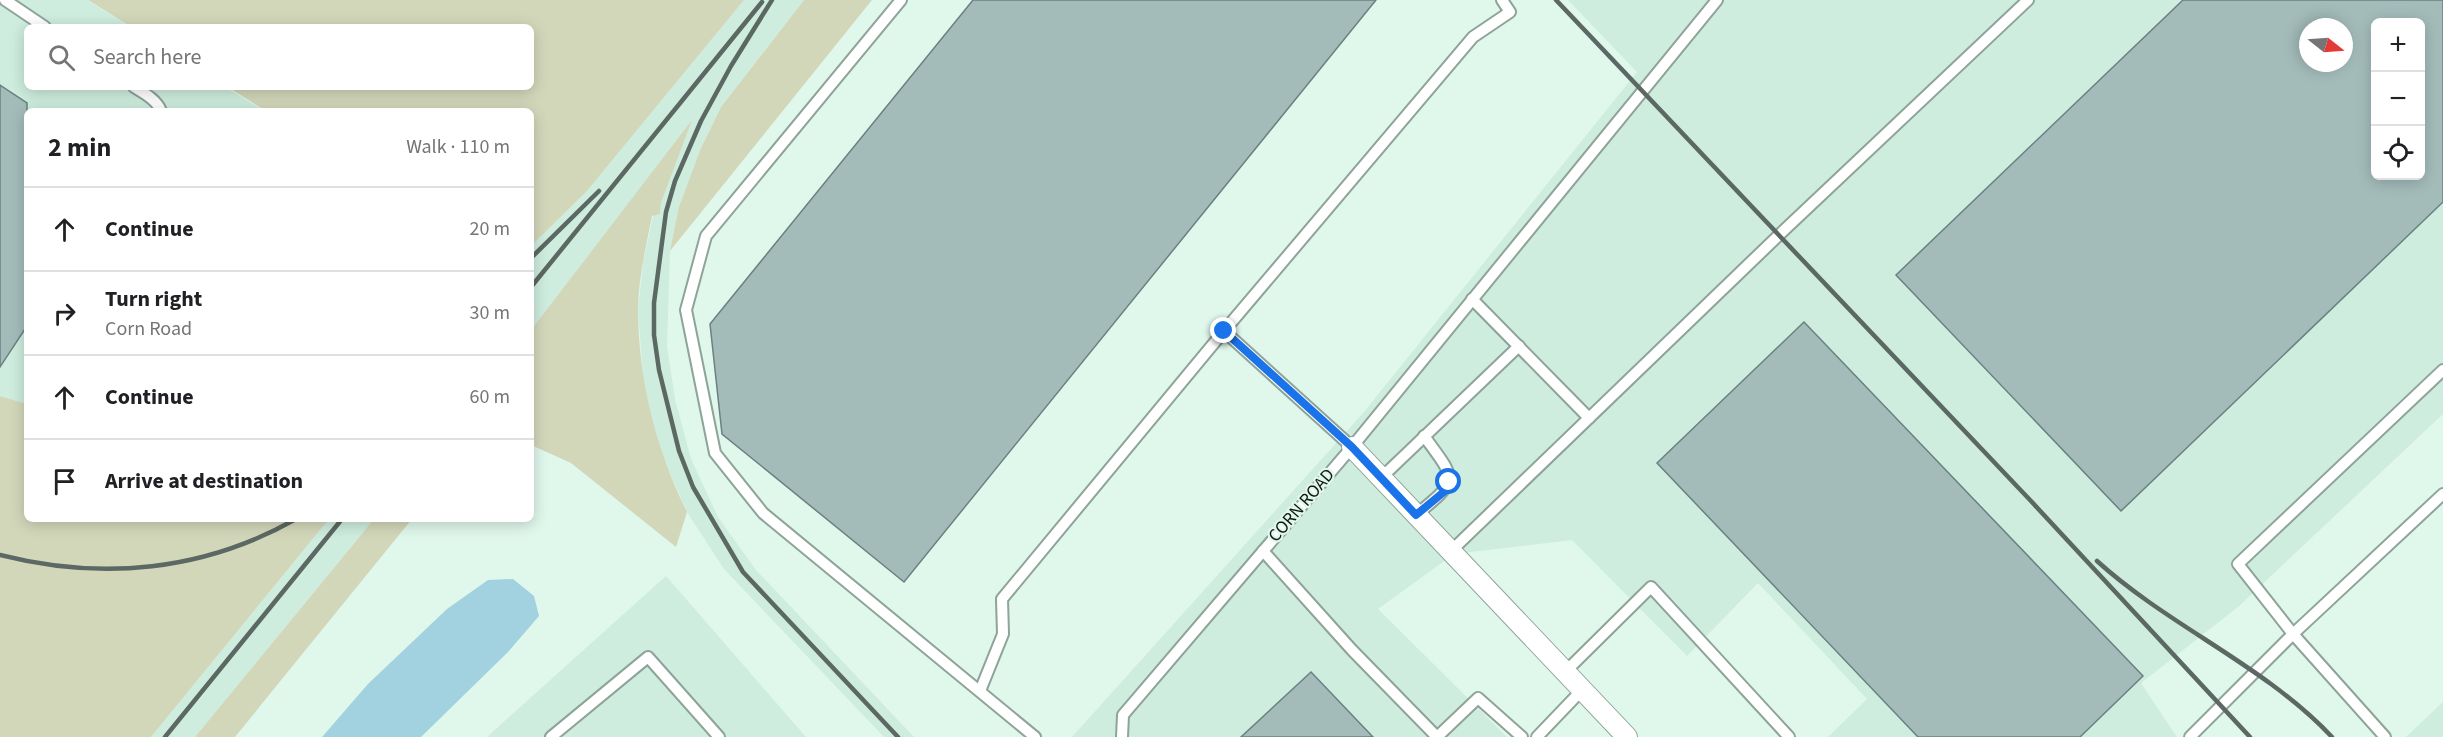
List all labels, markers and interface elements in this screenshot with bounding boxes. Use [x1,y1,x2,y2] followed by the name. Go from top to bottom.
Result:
[2299,18,2353,72] north arrow
[2371,18,2425,180] map controls
[2371,18,2425,72] button: +
[24,24,534,90] search box
[45,41,78,74] icon: search
[93,41,201,73] text: Search here
[2371,72,2425,126] button: −
[2371,126,2425,180] button: locate
[48,129,111,166] text: 2 min
[406,133,510,161] text: Walk · 110 m
[48,213,81,246] icon: ahead
[105,213,194,245] text: Continue
[470,215,510,243] text: 20 m
[105,283,202,315] text: Turn right
[48,297,81,330] icon: right
[470,299,510,327] text: 30 m
[105,315,192,343] text: Corn Road
[1210,317,1236,343] route end
[48,381,81,414] icon: ahead
[105,381,194,413] text: Continue
[470,383,510,411] text: 60 m
[1262,463,1340,548] street label: CORN ROAD
[48,465,81,498] icon: arrive
[105,465,303,497] text: Arrive at destination
[1435,468,1461,494] route start

